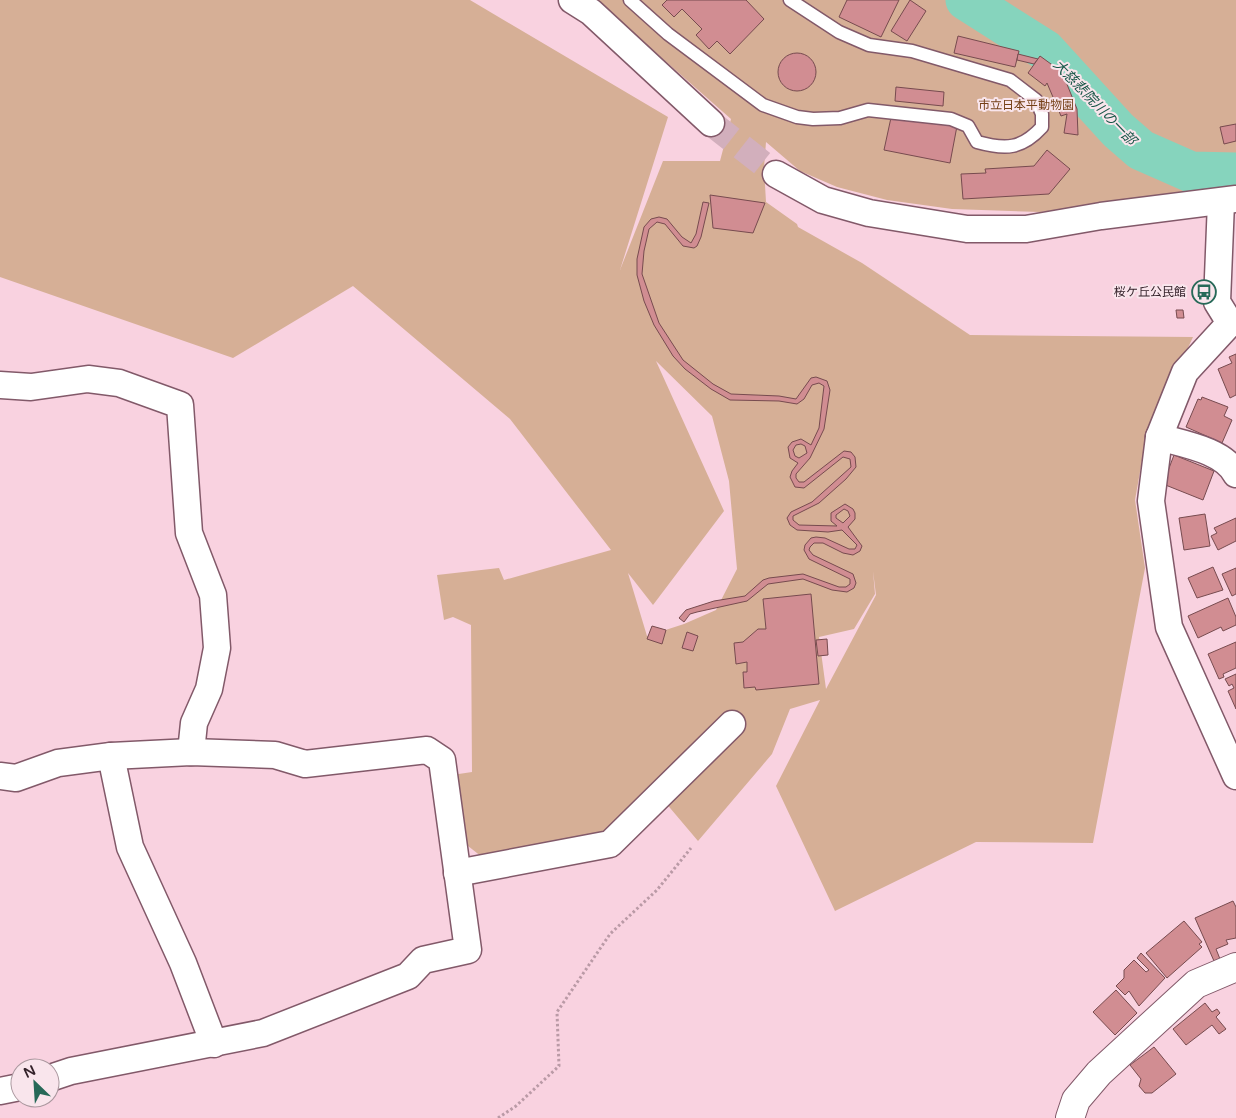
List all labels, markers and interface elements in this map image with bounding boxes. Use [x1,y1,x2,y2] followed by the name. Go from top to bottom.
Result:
[1050,56,1142,151] water label: 大慈悲院川の一部
[978,98,1074,112] park label: 市立日本平動物園
[1191,279,1217,305] bus stop icon: 桜ケ丘公民館
[1114,285,1186,299] place label: 桜ケ丘公民館
[10,1058,60,1108] north arrow
[21,1062,38,1082] text: N

